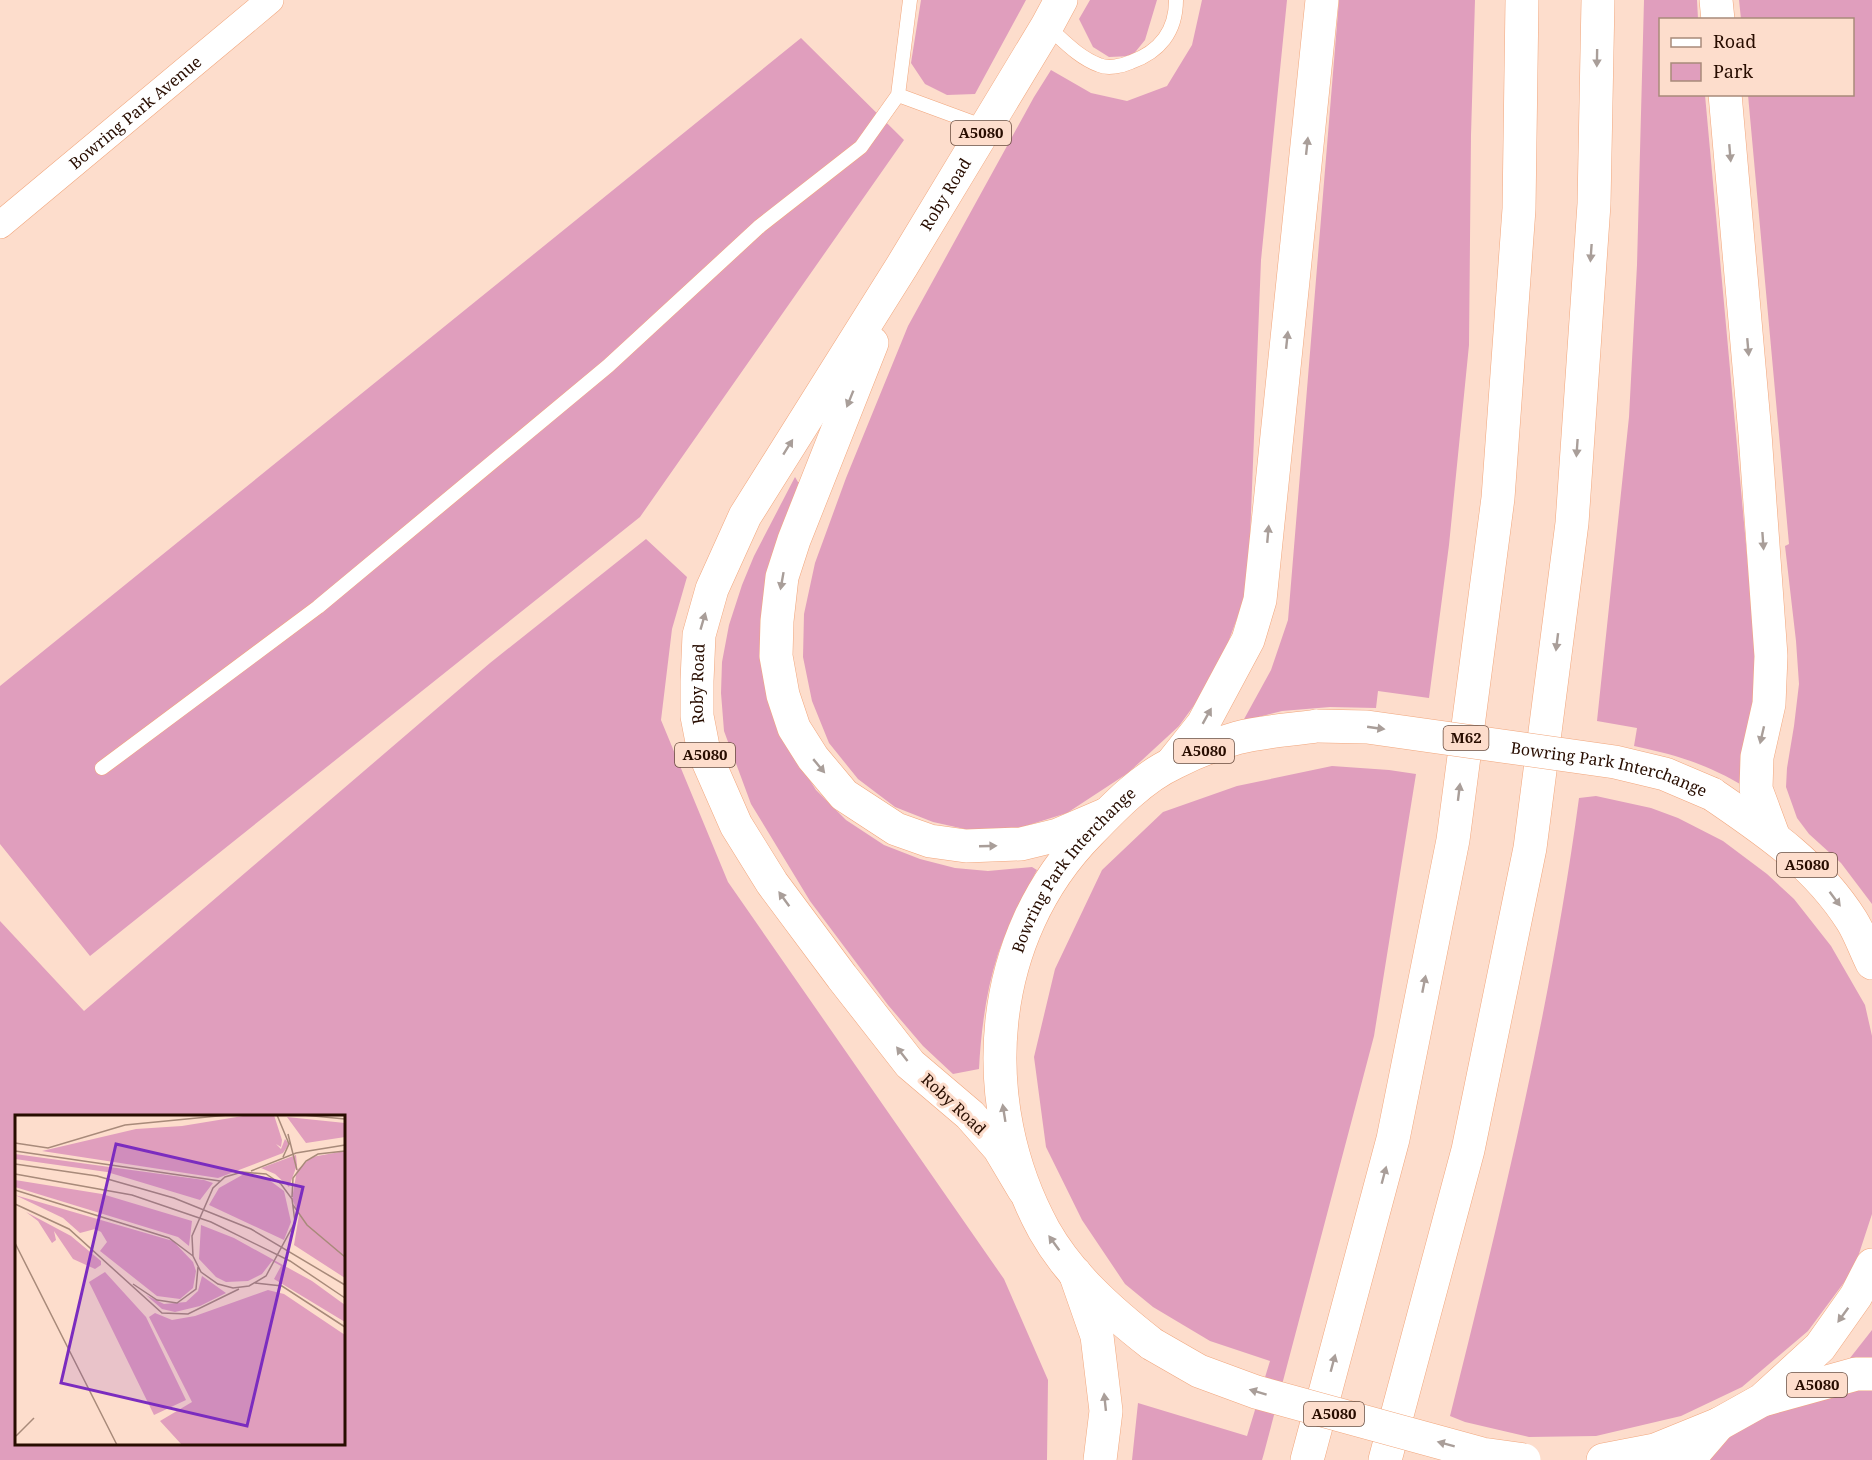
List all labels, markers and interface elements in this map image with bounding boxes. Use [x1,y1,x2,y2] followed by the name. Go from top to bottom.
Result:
[1659,18,1854,96] legend
[1713,29,1756,53] text: Road
[1592,49,1602,68] one-way arrow
[64,51,206,174] street label: Bowring Park Avenue
[1713,59,1753,83] text: Park
[951,121,1011,145] road number: A5080
[1302,136,1312,155] one-way arrow
[1725,143,1735,162] one-way arrow
[915,154,976,234] street label: Roby Road
[1586,244,1596,263] one-way arrow
[1282,330,1291,349] one-way arrow
[1743,337,1753,356] one-way arrow
[844,390,854,408] one-way arrow
[1573,438,1582,457] one-way arrow
[783,439,794,455] one-way arrow
[1263,524,1272,543] one-way arrow
[1758,532,1768,551] one-way arrow
[777,572,786,591] one-way arrow
[699,612,708,630] one-way arrow
[1552,632,1561,651] one-way arrow
[686,643,710,726] street label: Roby Road
[1201,708,1212,724] one-way arrow
[1366,724,1385,733] one-way arrow
[1444,726,1488,750] road number: M62
[1757,726,1766,745] one-way arrow
[1509,736,1711,802] street label: Bowring Park Interchange
[1174,739,1234,763] road number: A5080
[675,743,735,767] road number: A5080
[813,758,826,774] one-way arrow
[1006,782,1140,956] street label: Bowring Park Interchange
[1454,783,1464,802] one-way arrow
[979,841,998,850] one-way arrow
[1777,853,1837,877] road number: A5080
[778,891,790,906] one-way arrow
[1829,891,1841,907] one-way arrow
[1420,974,1429,993] one-way arrow
[895,1046,908,1062] one-way arrow
[917,1068,991,1140] street label: Roby Road
[1000,1103,1009,1122] one-way arrow
[15,1115,345,1445] inset map
[1379,1166,1389,1184] one-way arrow
[1048,1235,1060,1250] one-way arrow
[1837,1308,1849,1323] one-way arrow
[1329,1354,1338,1372] one-way arrow
[1787,1373,1847,1397] road number: A5080
[1249,1387,1267,1396] one-way arrow
[1100,1392,1109,1411] one-way arrow
[1304,1402,1364,1426] road number: A5080
[1437,1439,1455,1448] one-way arrow

